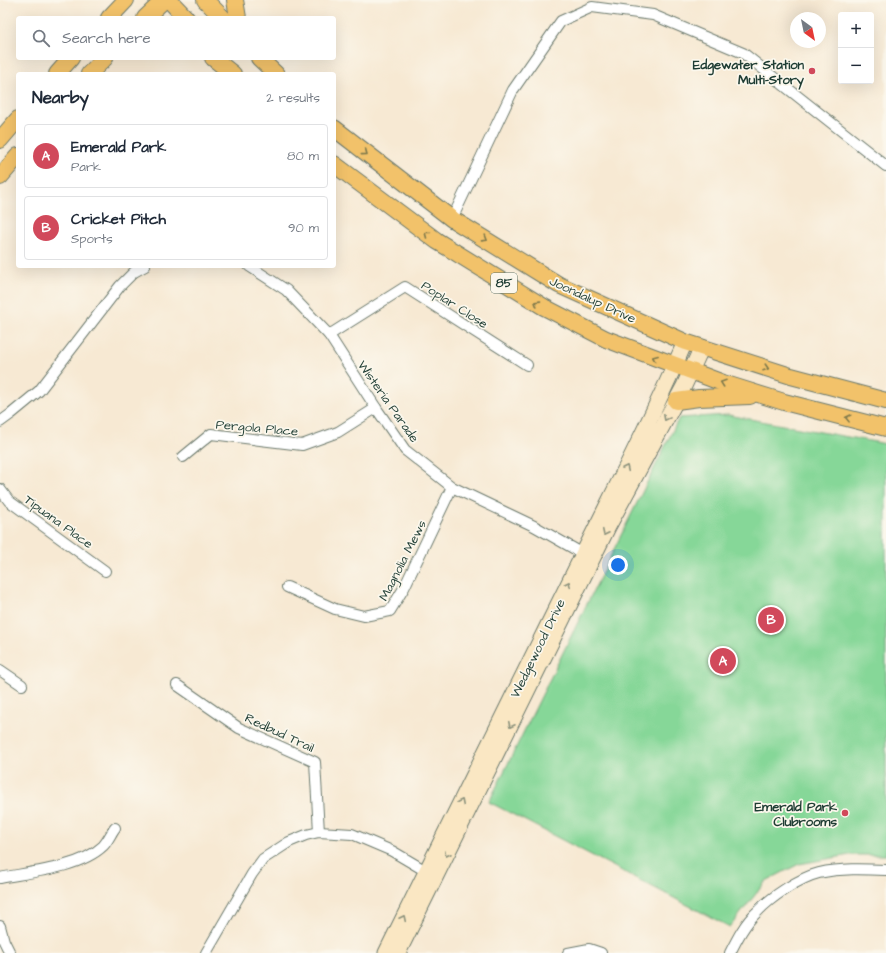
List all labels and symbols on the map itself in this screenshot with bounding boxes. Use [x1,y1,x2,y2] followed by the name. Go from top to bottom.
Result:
[790,12,826,48] north arrow
[693,56,805,90] place label: Edgewater Station Multi-Story
[807,66,817,76] marker: Edgewater Station Multi-Story
[360,148,367,155] one-way arrow
[424,231,431,239] one-way arrow
[481,235,488,242] one-way arrow
[546,272,639,328] street label: Joondalup Drive
[491,273,517,293] road number: 85
[418,277,491,333] street label: Poplar Close
[534,300,541,308] one-way arrow
[651,355,658,363] one-way arrow
[353,357,423,446] street label: Wisteria Parade
[762,363,769,371] one-way arrow
[720,379,727,388] one-way arrow
[664,414,671,421] one-way arrow
[845,414,852,423] one-way arrow
[215,415,299,442] street label: Pergola Place
[621,465,629,472] one-way arrow
[20,491,96,553] street label: Tipuana Place
[375,517,432,604] street label: Magnolia Mews
[602,529,610,536] one-way arrow
[608,555,628,575] your location
[563,581,571,588] one-way arrow
[506,596,571,701] street label: Wedgewood Drive
[758,605,784,635] pin: B
[710,646,736,676] pin: A
[242,709,317,757] street label: Redbud Trail
[508,721,516,728] one-way arrow
[456,798,464,806] one-way arrow
[754,798,838,831] place label: Emerald Park Clubrooms
[840,808,850,818] marker: Emerald Park Clubrooms
[445,850,452,858] one-way arrow
[399,915,406,922] one-way arrow

